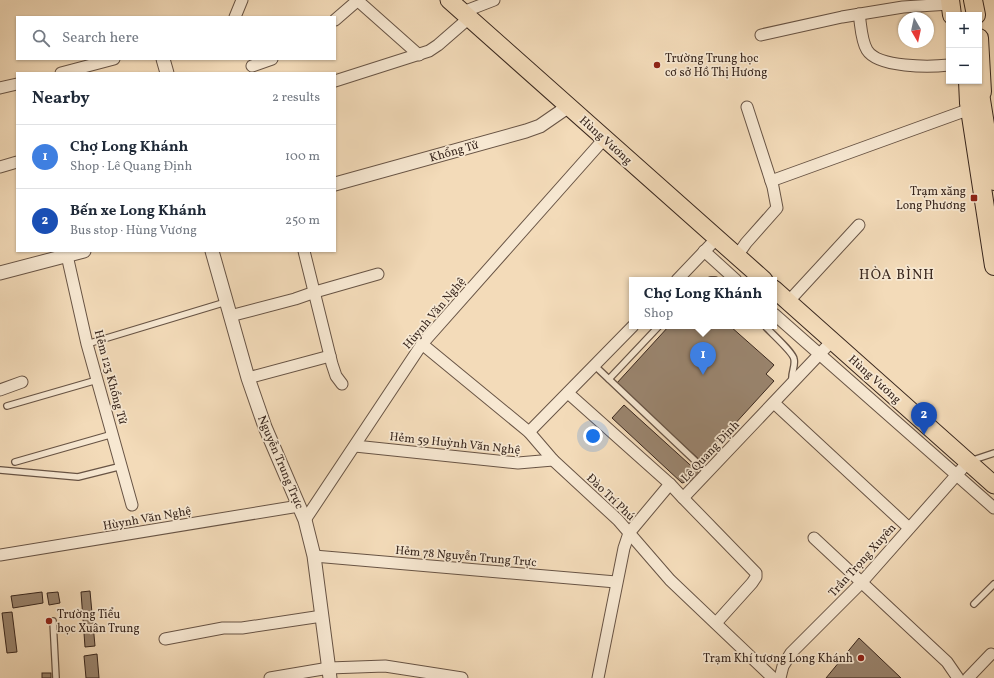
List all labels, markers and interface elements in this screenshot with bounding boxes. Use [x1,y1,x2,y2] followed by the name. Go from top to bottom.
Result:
[898,12,934,48] north arrow
[946,12,982,84] map controls
[946,12,982,48] button: +
[16,16,336,60] search box
[30,27,52,49] icon: search
[62,28,139,49] text: Search here
[946,48,982,84] button: −
[665,51,767,81] place label: Trường Trung học cơ sở Hồ Thị Hương
[652,60,662,70] marker: Trường Trung học cơ sở Hồ Thị Hương
[32,87,90,110] text: Nearby
[272,89,320,107] text: 2 results
[576,113,635,169] street label: Hùng Vương
[70,137,188,158] text: Chợ Long Khánh
[428,137,481,167] street label: Khổng Tử
[42,148,48,166] text: 1
[285,148,320,166] text: 100 m
[70,158,192,176] text: Shop · Lê Quang Định
[896,184,966,214] place label: Trạm xăng Long Phương
[969,193,979,203] marker: Trạm xăng Long Phương
[70,201,207,222] text: Bến xe Long Khánh
[42,212,48,230] text: 2
[285,212,320,230] text: 250 m
[70,222,197,240] text: Bus stop · Hùng Vương
[859,265,935,285] district label: HÒA BÌNH
[400,274,470,353] street label: Hùynh Văn Nghệ
[629,277,777,329] popup
[644,284,762,305] text: Chợ Long Khánh
[644,305,673,323] text: Shop
[90,328,130,426] street label: Hẻm 123 Khổng Tử
[690,342,716,375] pin: 1
[845,352,904,408] street label: Hùng Vương
[911,402,937,435] pin: 2
[253,413,307,512] street label: Nguyễn Trung Trực
[678,417,743,486] street label: Lê Quang Định
[583,426,603,446] your location
[389,429,521,459] street label: Hẻm 59 Huỳnh Văn Nghệ
[583,471,638,525] street label: Đào Trí Phú
[102,503,193,535] street label: Hùynh Văn Nghệ
[825,520,900,601] street label: Trần Trọng Xuyên
[394,543,537,571] street label: Hẻm 78 Nguyễn Trung Trực
[57,607,140,637] place label: Trường Tiểu học Xuân Trung
[44,616,54,626] marker: Trường Tiểu học Xuân Trung
[703,651,853,667] place label: Trạm Khí tương Long Khánh
[856,653,866,663] marker: Trạm Khí tương Long Khánh

